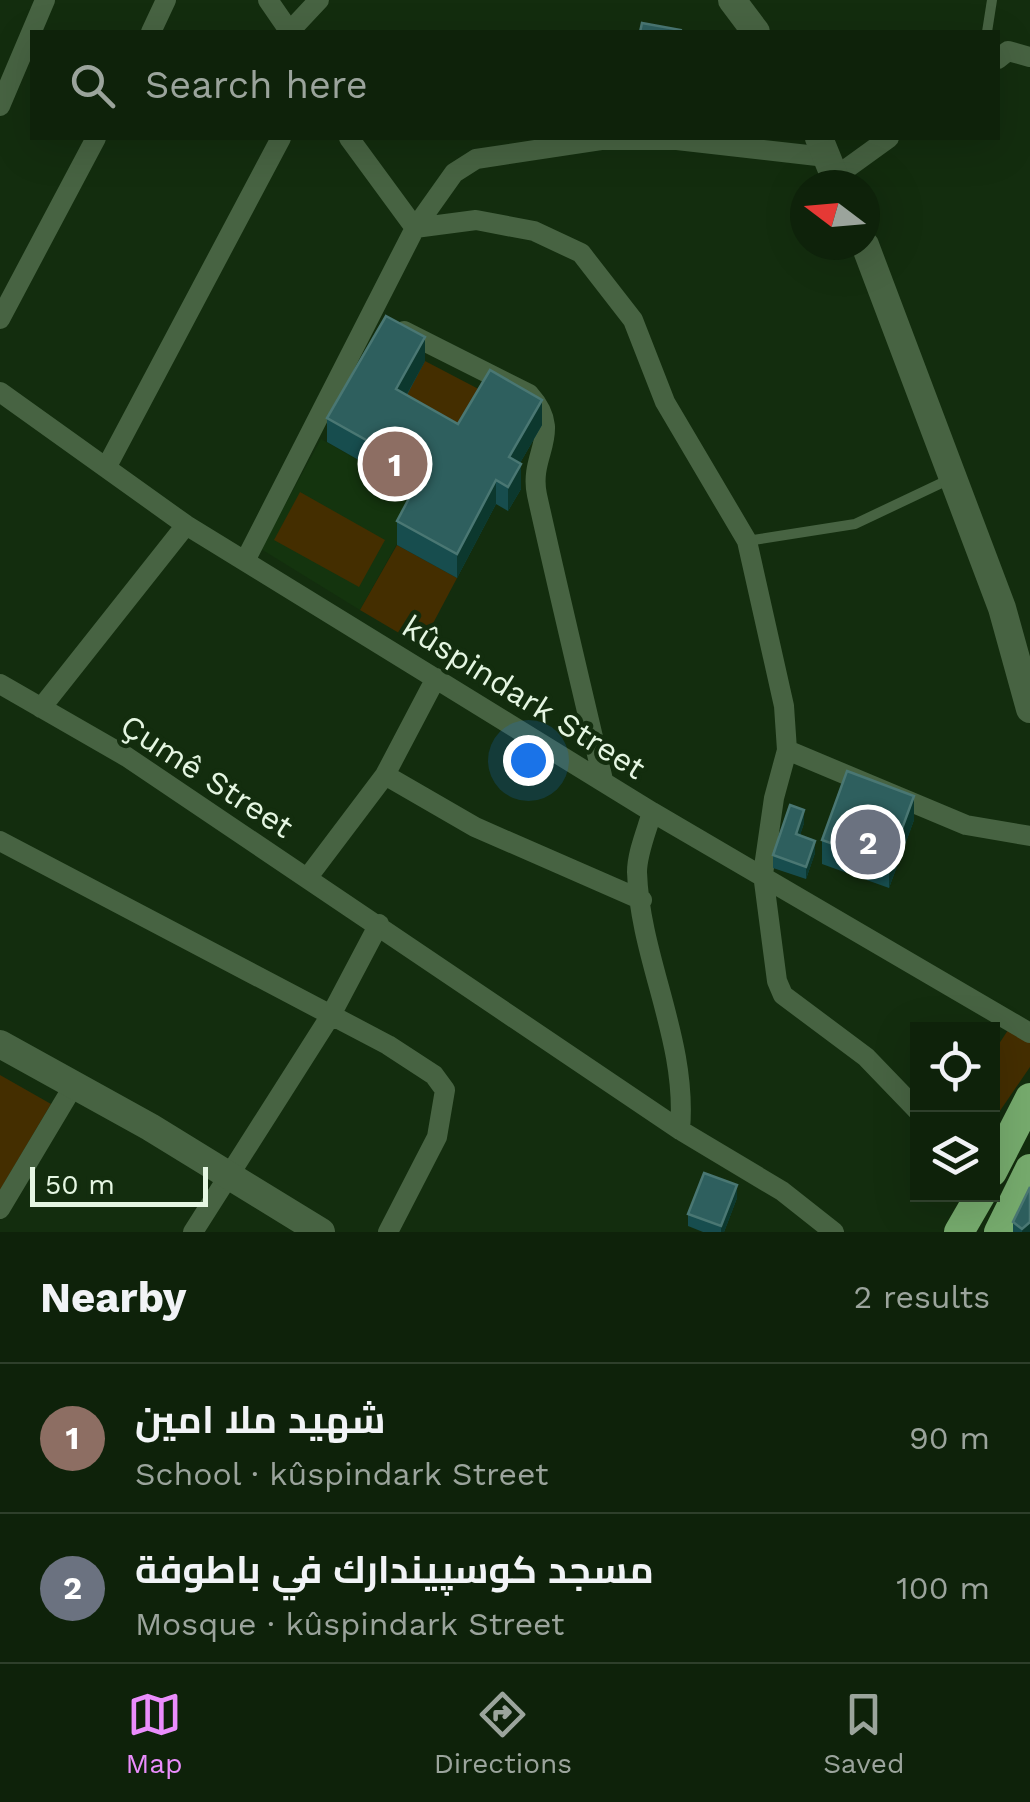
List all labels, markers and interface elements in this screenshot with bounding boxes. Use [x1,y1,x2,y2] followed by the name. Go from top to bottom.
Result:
[30,30,1000,140] search box
[65,58,120,113] icon: search
[145,63,368,107] text: Search here
[790,170,880,260] north arrow
[362,426,428,502] pin: 1
[396,607,652,787] street label: kûspindark Street
[114,706,300,846] street label: Çumê Street
[503,735,554,786] your location
[836,804,900,880] pin: 2
[910,1022,1000,1202] map controls
[910,1022,1000,1112] button: locate
[910,1112,1000,1202] button: layers
[30,1162,208,1206] scale bar
[45,1168,115,1201] text: 50 m
[40,1273,187,1322] text: Nearby
[853,1278,990,1316] text: 2 results
[135,1398,386,1442] text: شهيد ملا امين
[66,1419,79,1457] text: 1
[909,1419,990,1457] text: 90 m
[135,1455,548,1493] text: School · kûspindark Street
[135,1548,654,1592] text: مسجد كوسپيندارك في باطوفة
[63,1569,82,1607] text: 2
[896,1569,990,1607] text: 100 m
[135,1605,565,1643] text: Mosque · kûspindark Street
[126,1687,183,1780] tab: Map
[434,1687,572,1780] tab: Directions
[823,1687,904,1780] tab: Saved

